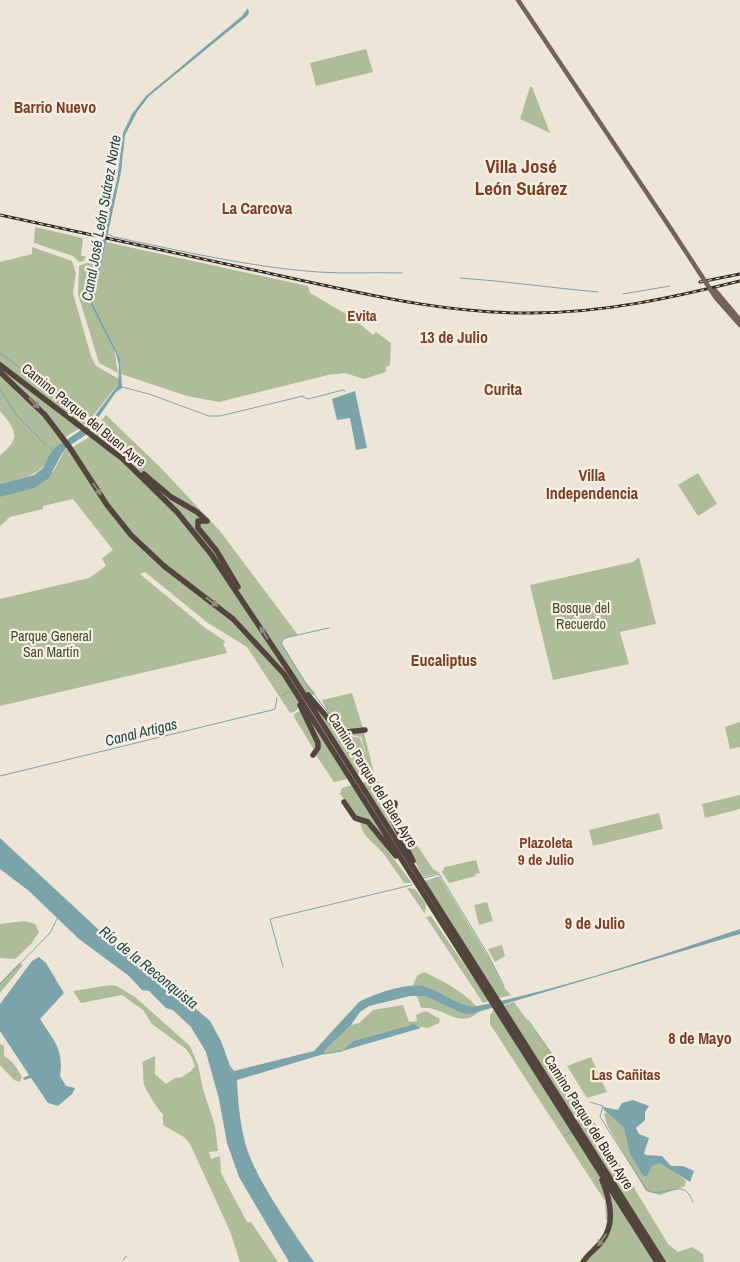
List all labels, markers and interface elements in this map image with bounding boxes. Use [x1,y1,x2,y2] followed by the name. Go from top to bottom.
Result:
[14,96,96,118] district label: Barrio Nuevo
[76,133,126,303] water label: Canal José León Suárez Norte
[475,153,568,201] district label: Villa José León Suárez
[222,197,293,219] district label: La Carcova
[347,305,377,326] district label: Evita
[420,326,488,348] district label: 13 de Julio
[18,359,150,471] street label: Camino Parque del Buen Ayre
[484,378,523,400] district label: Curita
[28,397,40,409] one-way arrow
[546,464,639,504] district label: Villa Independencia
[92,483,101,496] one-way arrow
[205,597,218,608] one-way arrow
[552,599,610,633] park label: Bosque del Recuerdo
[260,626,269,639] one-way arrow
[10,627,92,661] park label: Parque General San Martín
[411,649,477,671] district label: Eucaliptus
[324,710,422,850] street label: Camino Parque del Buen Ayre
[103,713,179,751] water label: Canal Artigas
[518,832,574,870] district label: Plazoleta 9 de Julio
[565,912,625,934] district label: 9 de Julio
[95,921,203,1014] water label: Río de la Reconquista
[668,1027,732,1049] district label: 8 de Mayo
[540,1052,638,1192] street label: Camino Parque del Buen Ayre
[591,1064,661,1085] district label: Las Cañitas
[597,1233,607,1247] one-way arrow

